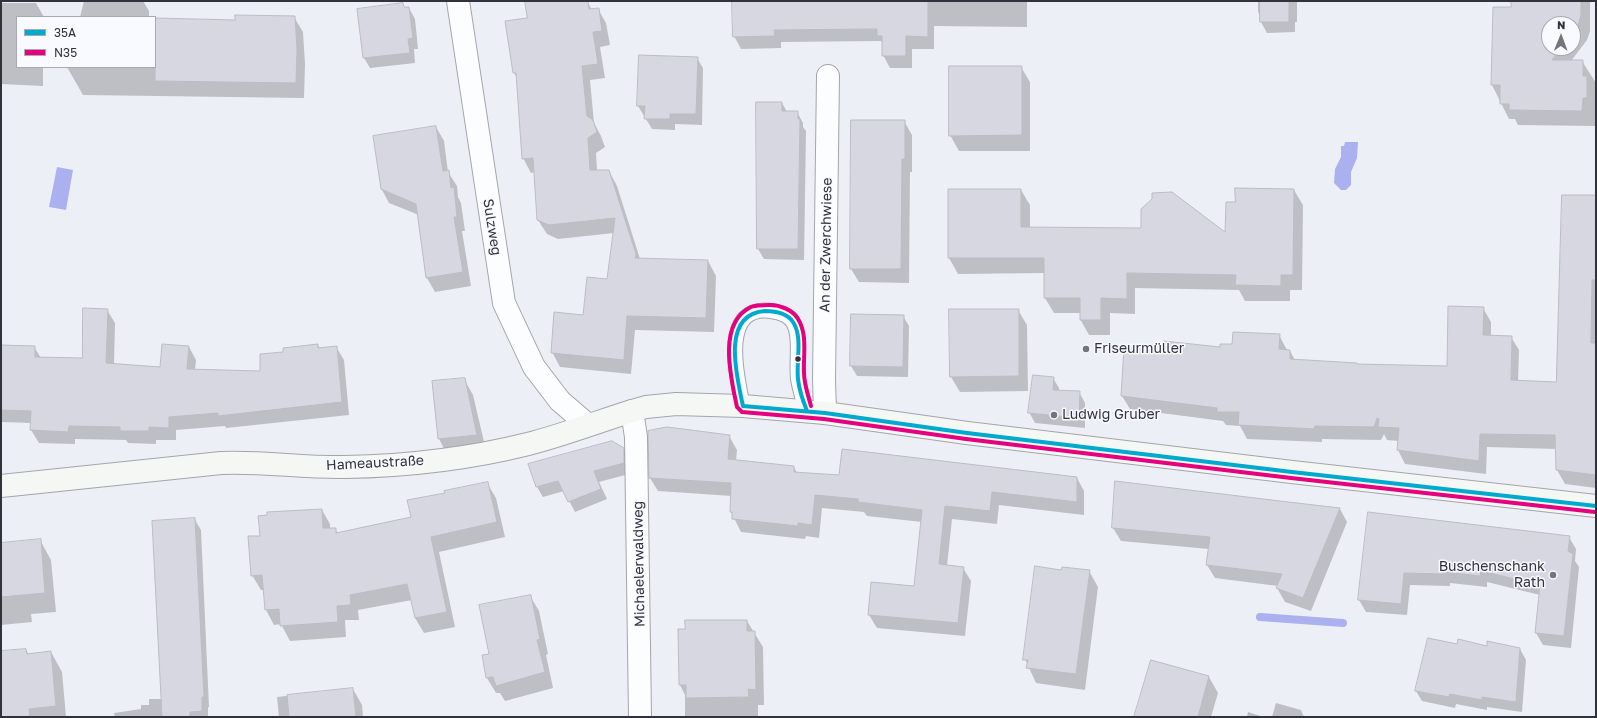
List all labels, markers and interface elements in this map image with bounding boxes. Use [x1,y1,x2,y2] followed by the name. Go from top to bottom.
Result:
[16,16,156,68] legend
[1541,16,1581,56] north arrow
[1557,18,1566,31] text: N
[54,25,76,40] text: 35A
[54,45,77,60] text: N35
[816,177,836,313] street label: An der Zwerchwiese
[479,197,505,257] street label: Sulzweg
[1094,341,1184,357] place label: Friseurmüller
[1081,344,1091,354] marker: Friseurmüller
[793,354,803,364] unlabelled marker
[1062,407,1160,423] place label: Ludwig Gruber
[1049,410,1059,420] marker: Ludwig Gruber
[326,452,424,474] street label: Hameaustraße
[630,501,648,627] street label: Michaelerwaldweg
[1439,559,1545,592] place label: Buschenschank Rath
[1548,570,1558,580] marker: Buschenschank Rath

